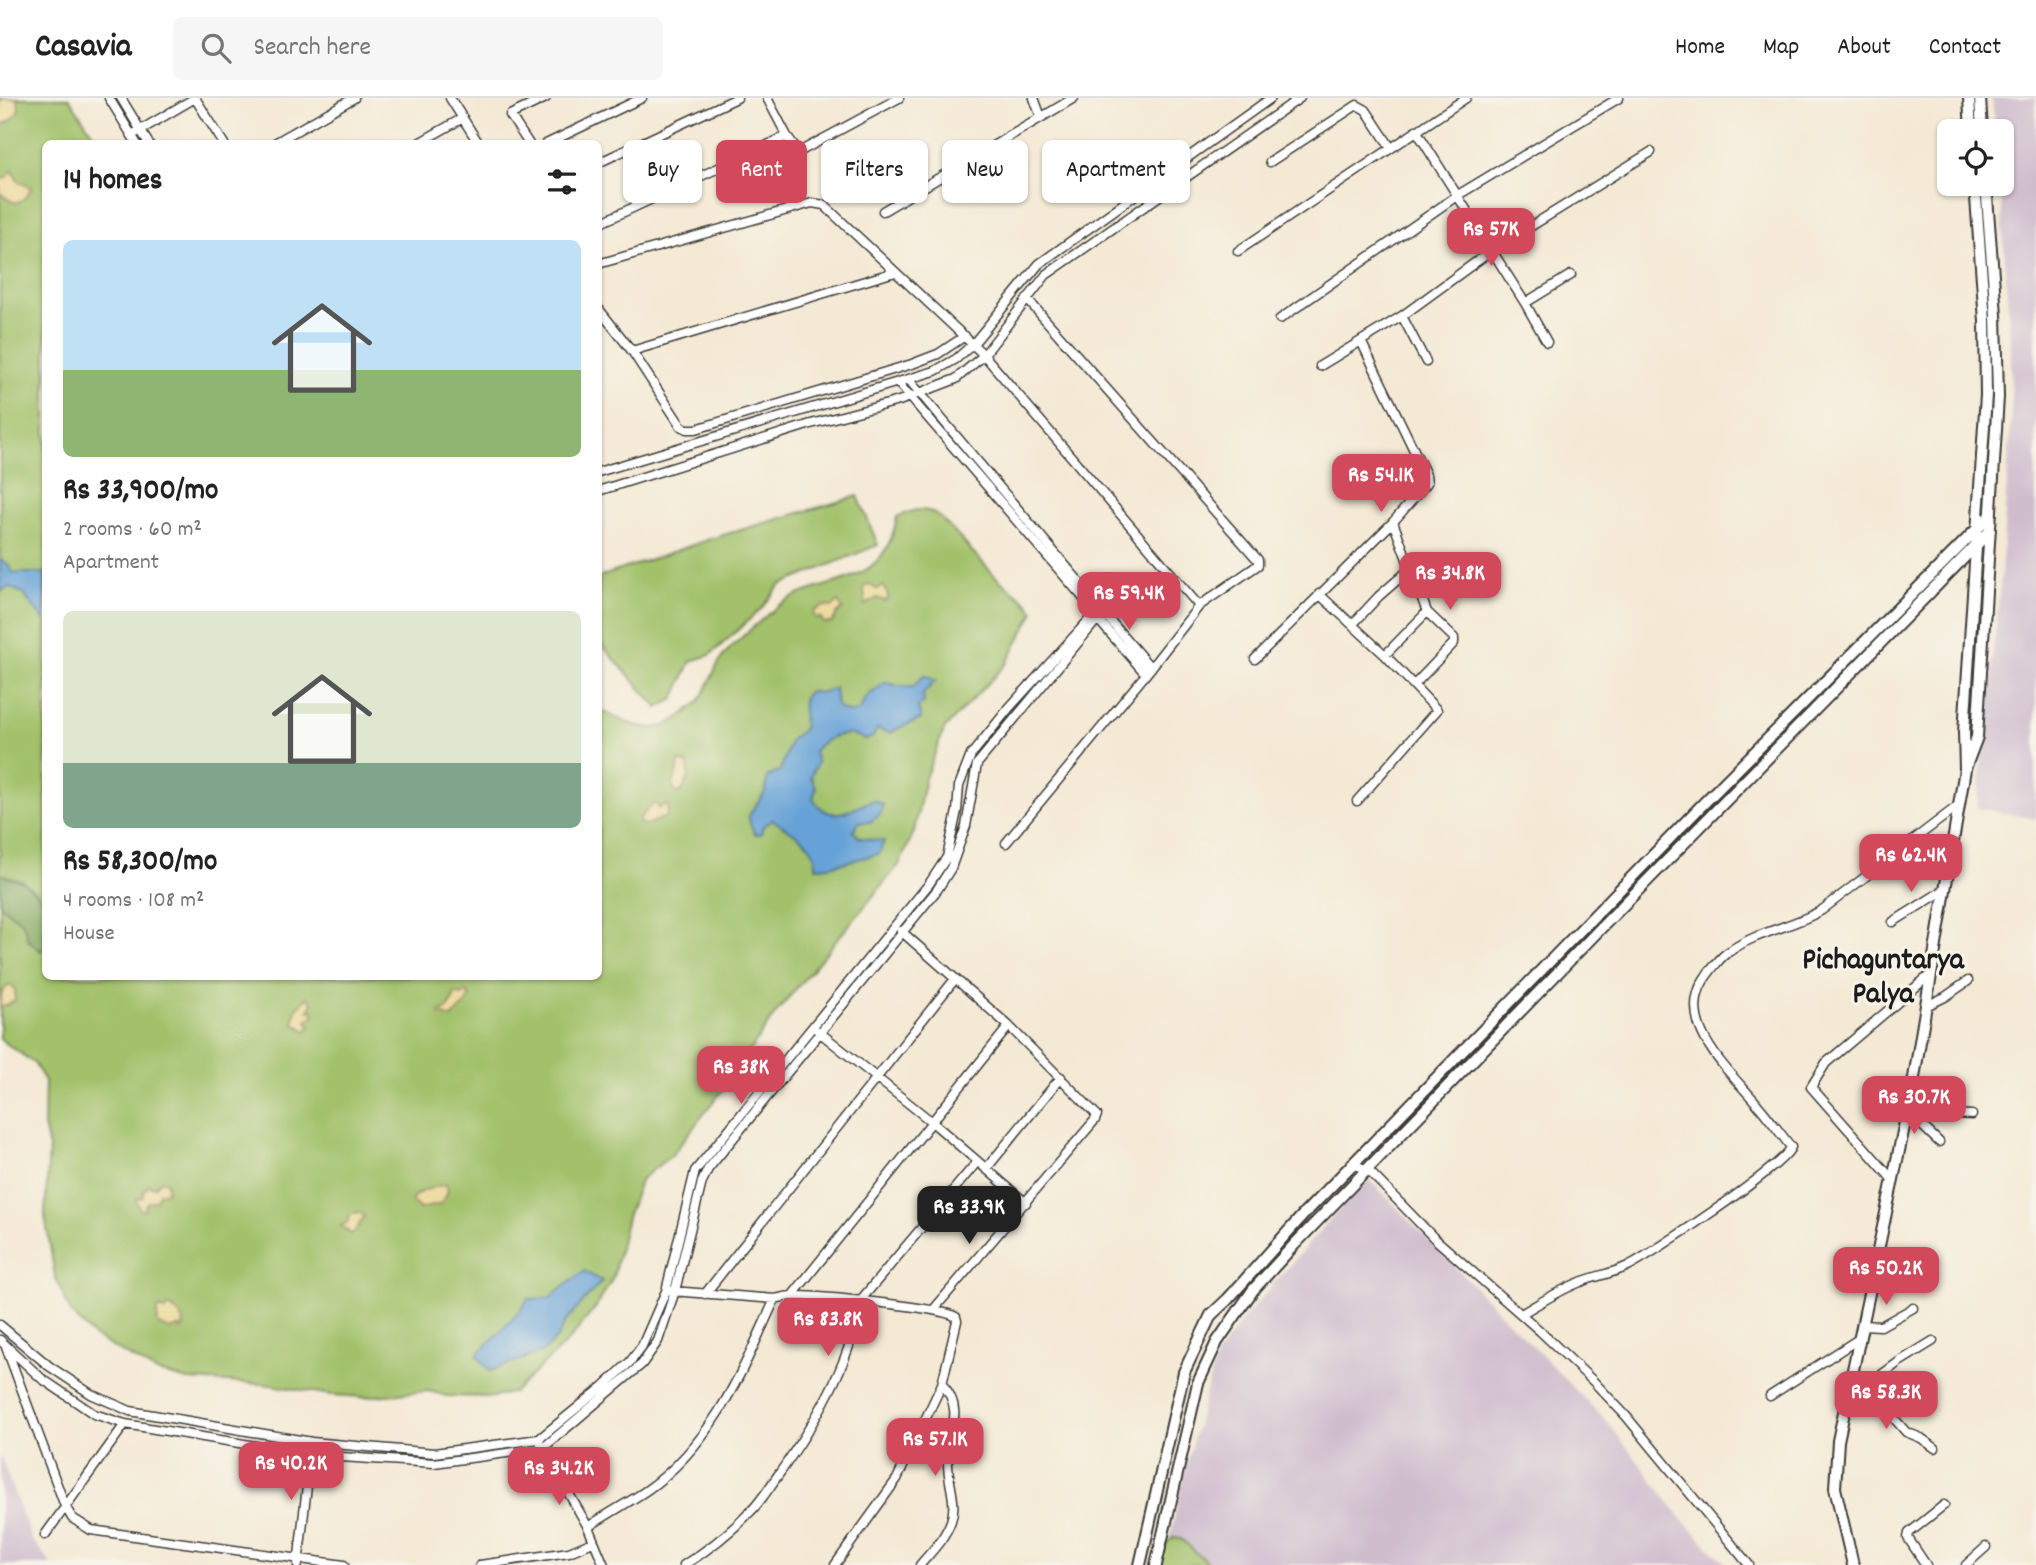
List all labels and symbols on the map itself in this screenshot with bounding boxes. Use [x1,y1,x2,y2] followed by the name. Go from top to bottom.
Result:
[1434,208,1548,268] pin: Rs 57K
[1309,454,1453,514] pin: Rs 54.1K
[1378,552,1522,612] pin: Rs 34.8K
[1057,573,1201,632] pin: Rs 59.4K
[1839,834,1983,894] pin: Rs 62.4K
[1802,941,1965,1018] district label: Pichaguntarya Palya
[684,1046,798,1106] pin: Rs 38K
[1842,1076,1986,1136] pin: Rs 30.7K
[897,1186,1041,1246] pin: Rs 33.9K
[1814,1248,1958,1307] pin: Rs 50.2K
[756,1298,900,1358] pin: Rs 83.8K
[1814,1372,1958,1431] pin: Rs 58.3K
[863,1418,1007,1478] pin: Rs 57.1K
[219,1442,363,1502] pin: Rs 40.2K
[487,1448,631,1507] pin: Rs 34.2K

